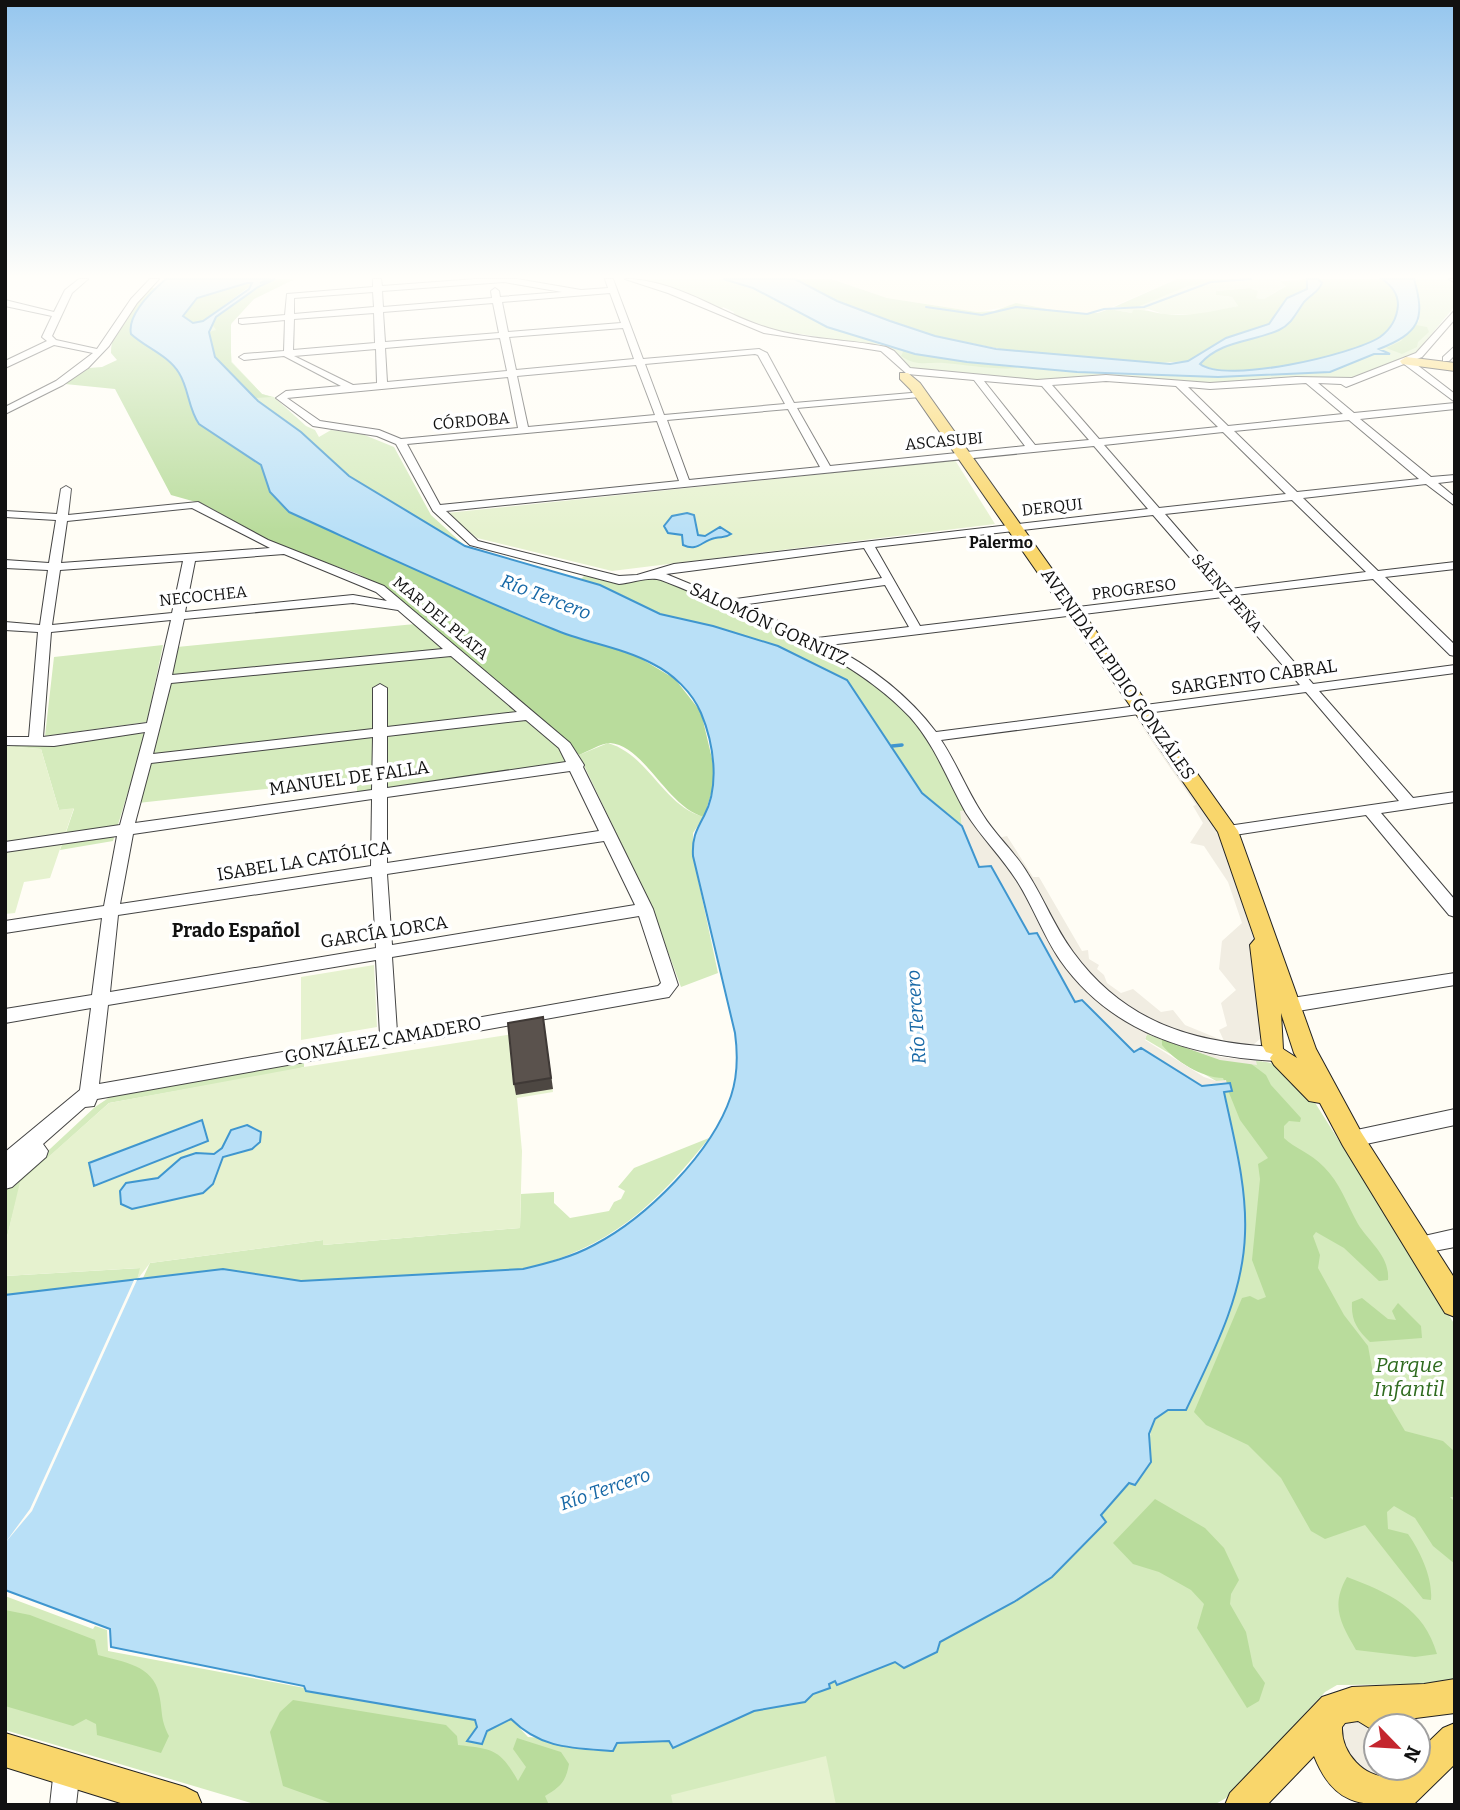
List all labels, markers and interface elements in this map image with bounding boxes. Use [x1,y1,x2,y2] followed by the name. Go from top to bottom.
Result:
[432,407,511,434] street label: CÓRDOBA
[904,428,984,454] street label: ASCASUBI
[1021,494,1083,520] street label: DERQUI
[969,533,1033,552] district label: Palermo
[1188,549,1267,637] street label: SÁENZ PEÑA
[1036,564,1200,784] street label: AVENIDA ELPIDIO GONZÁLES
[498,569,594,625] water label: Río Tercero
[389,572,493,664] street label: MAR DEL PLATA
[1091,574,1177,604] street label: PROGRESO
[686,578,852,670] street label: SALOMÓN GORNITZ
[158,582,249,610] street label: NECOCHEA
[1170,654,1338,700] street label: SARGENTO CABRAL
[268,756,431,800] street label: MANUEL DE FALLA
[215,836,393,886] street label: ISABEL LA CATÓLICA
[319,910,449,953] street label: GARCÍA LORCA
[172,919,300,942] district label: Prado Español
[901,969,931,1065] water label: Río Tercero
[283,1012,483,1068] street label: GONZÁLEZ CAMADERO
[1374,1352,1445,1402] park label: Parque Infantil
[557,1463,653,1515] water label: Río Tercero
[1362,1712,1432,1782] north arrow
[1398,1742,1425,1766] text: N

